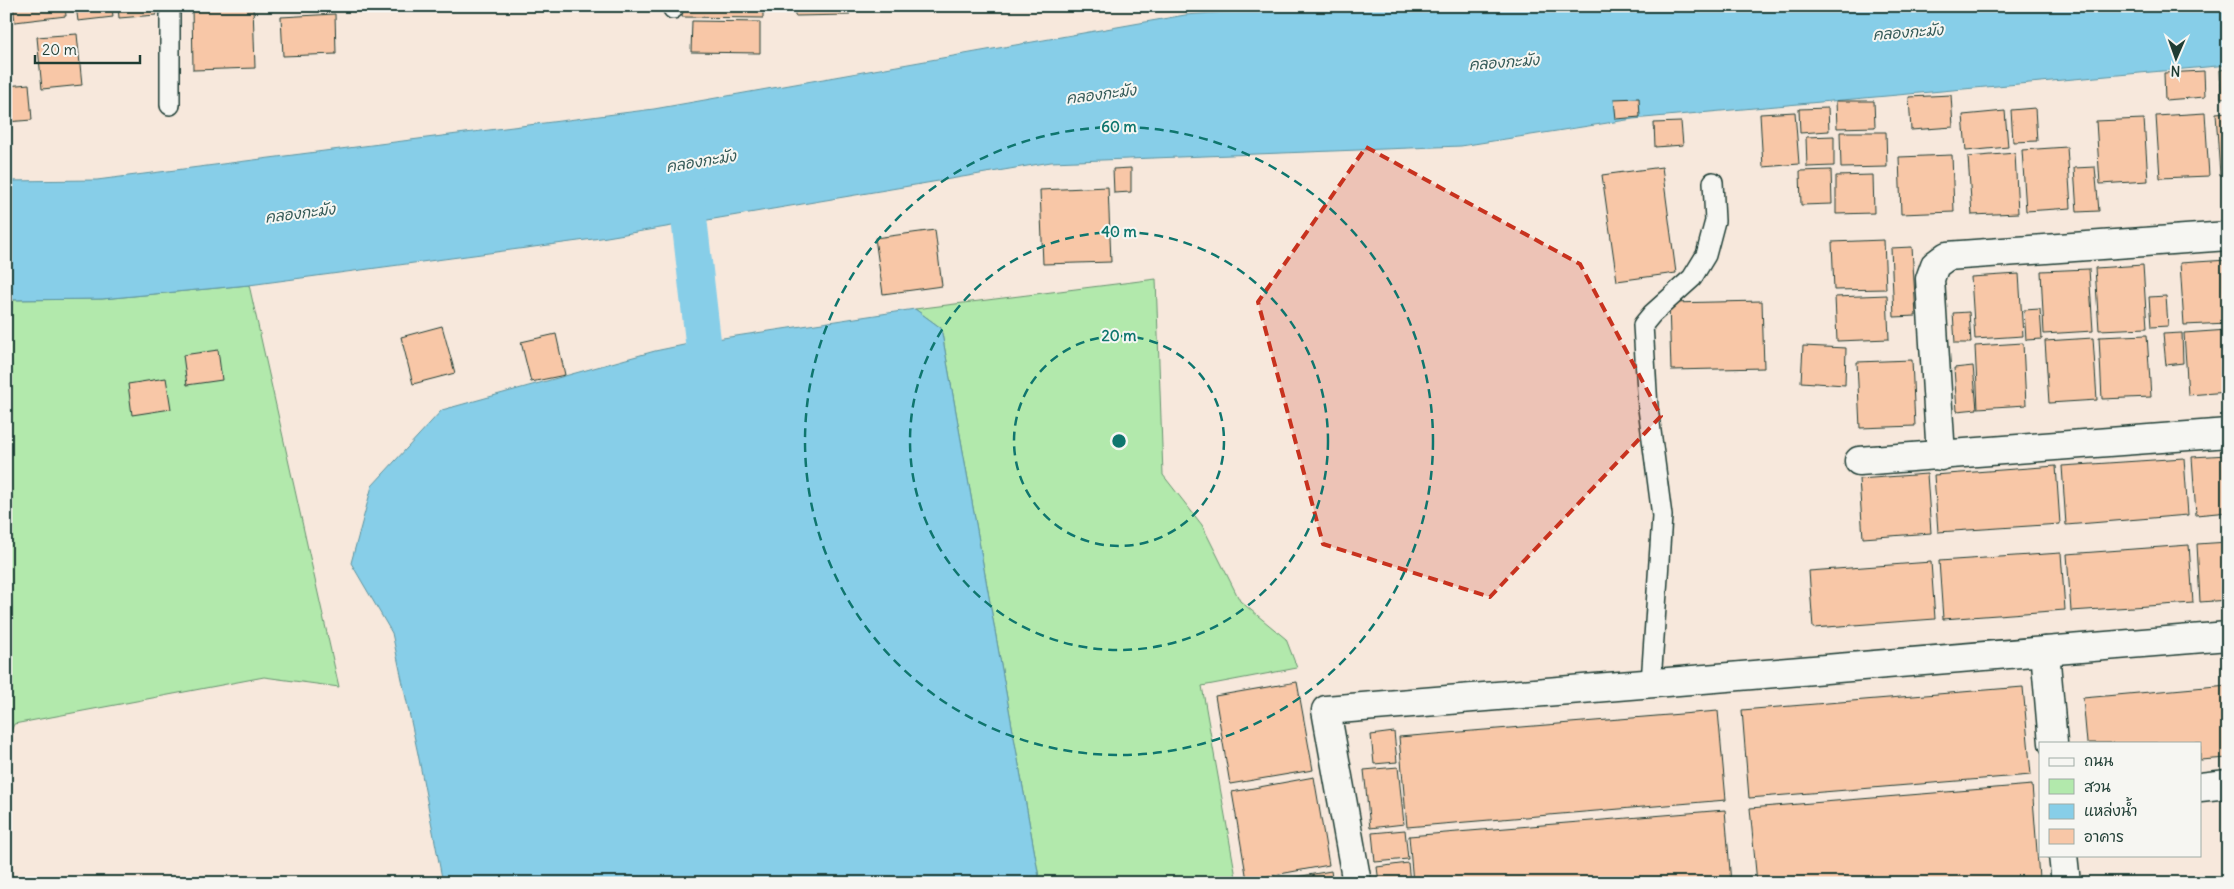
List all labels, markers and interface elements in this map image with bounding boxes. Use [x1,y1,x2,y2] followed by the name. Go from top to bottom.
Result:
[1872,20,1945,44] water label: คลองกะมัง
[35,32,140,64] scale bar
[2152,32,2202,82] north arrow
[42,40,77,59] text: 20 m
[1468,50,1541,74] water label: คลองกะมัง
[2170,62,2181,80] text: N
[1065,80,1138,108] water label: คลองกะมัง
[1101,117,1137,136] text: 60 m
[665,146,739,176] water label: คลองกะมัง
[264,199,337,227] water label: คลองกะมัง
[1101,222,1137,241] text: 40 m
[1102,326,1136,345] text: 20 m
[1110,432,1128,450] centre of rings
[2039,742,2202,856] legend
[2084,751,2113,770] text: ถนน
[2084,777,2111,796] text: สวน
[2084,797,2138,820] text: แหล่งน้ำ
[2084,827,2124,846] text: อาคาร

